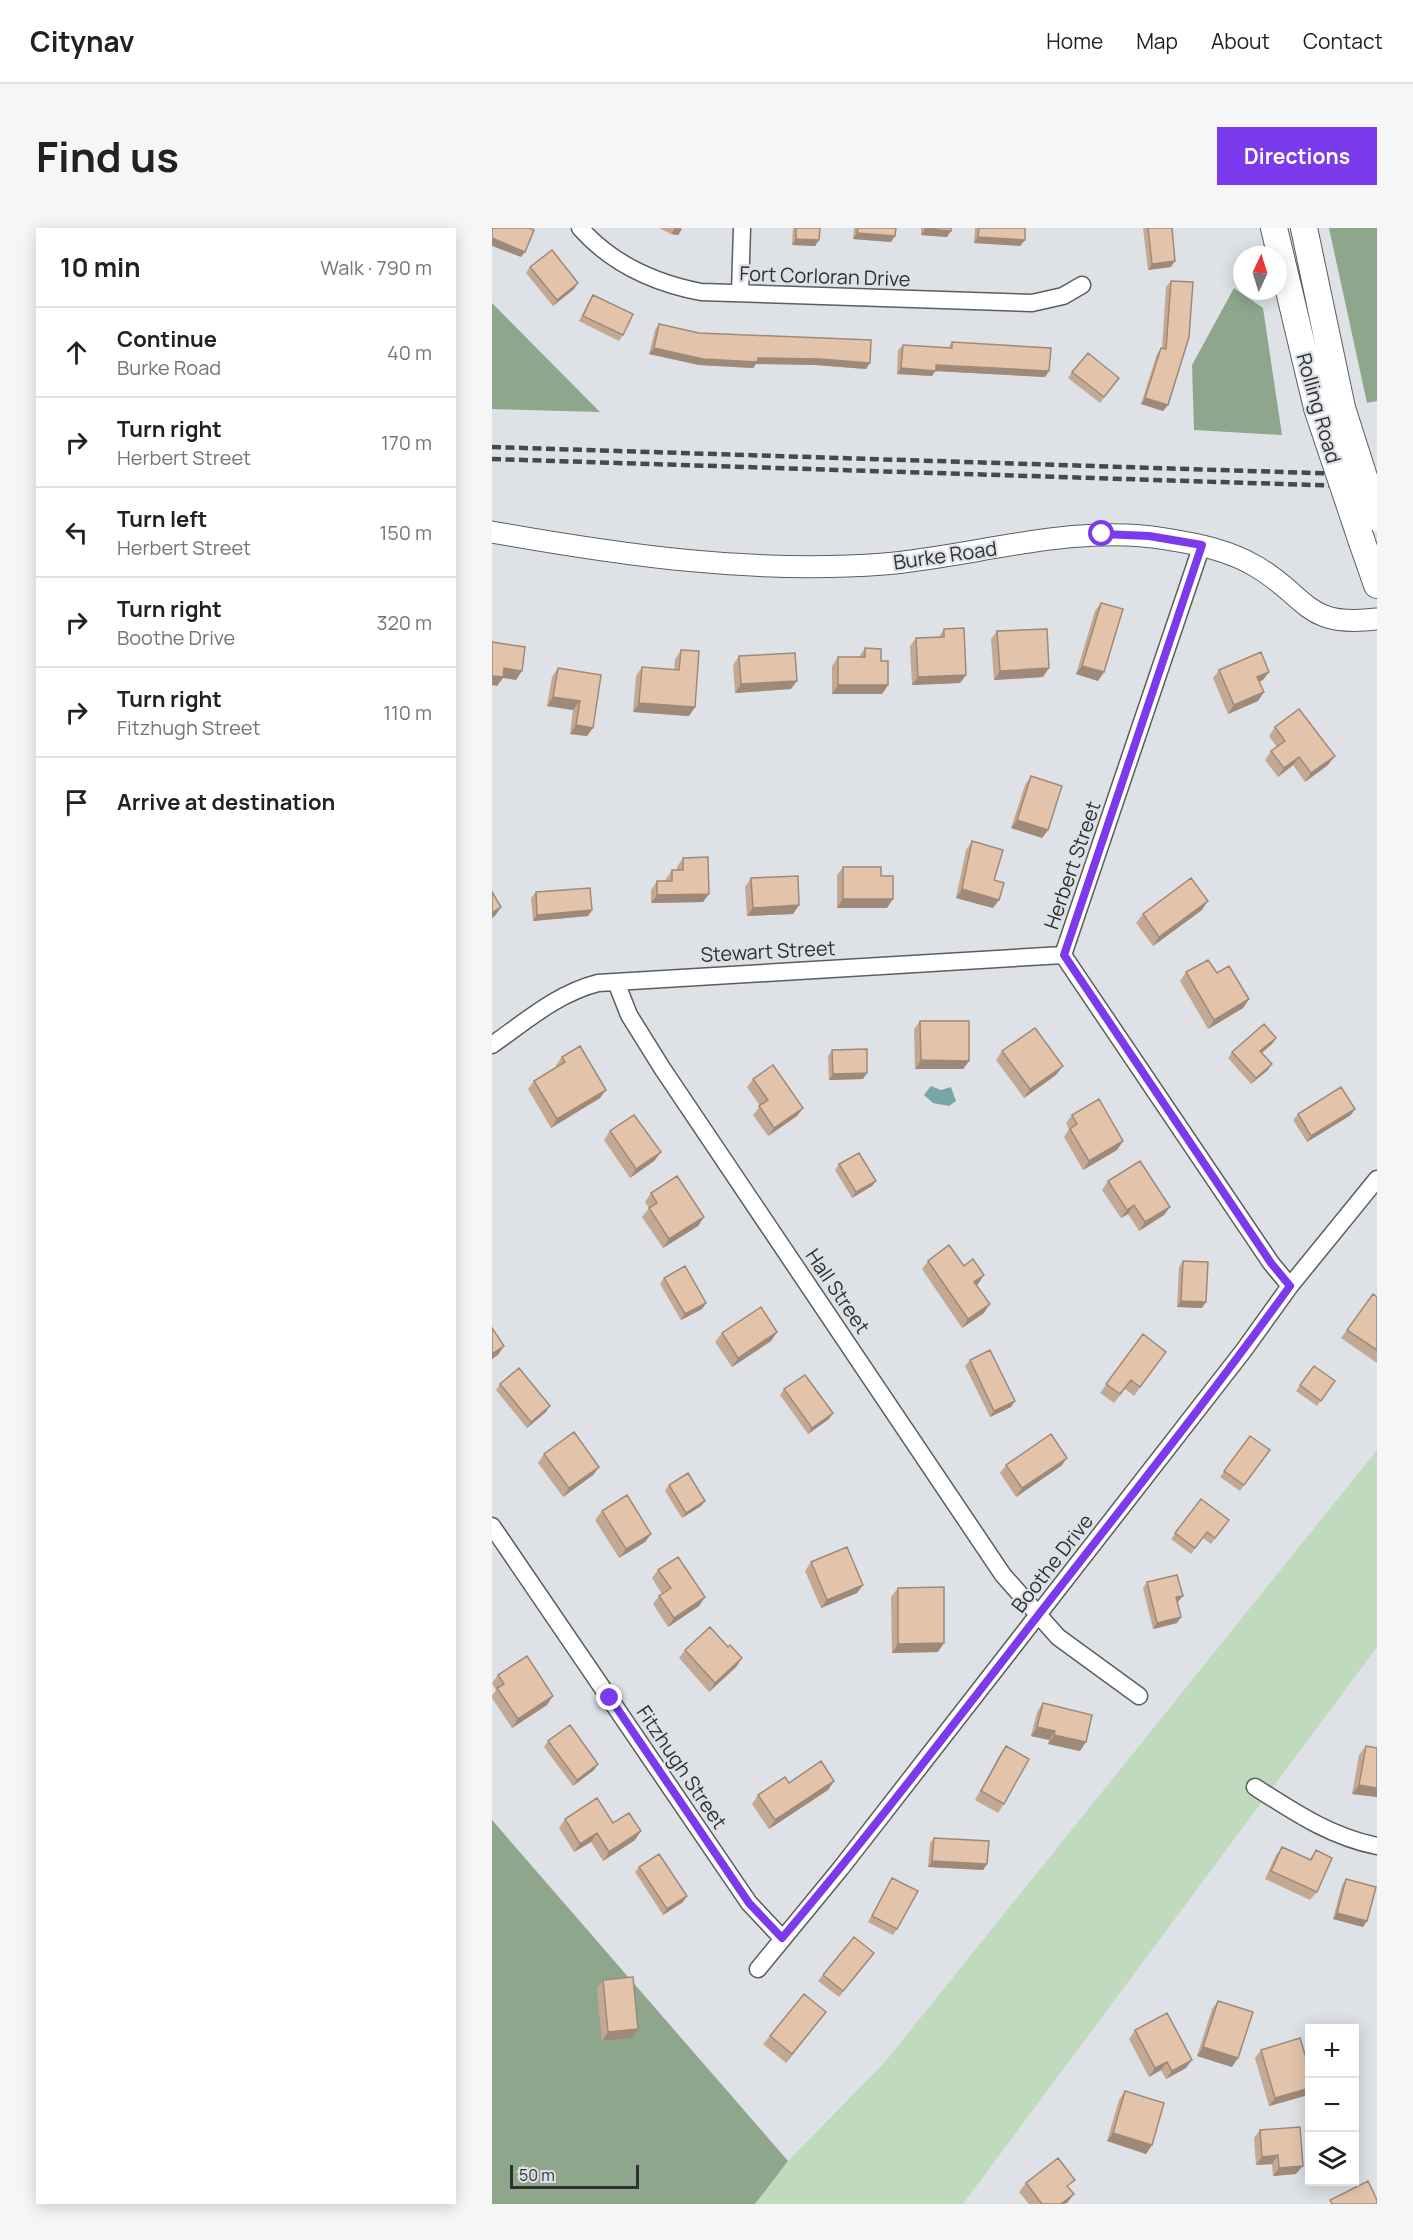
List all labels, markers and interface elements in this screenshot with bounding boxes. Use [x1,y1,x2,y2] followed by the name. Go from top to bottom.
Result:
[30,22,134,60] text: Citynav
[1046,27,1103,55] text: Home
[1136,27,1178,55] text: Map
[1211,27,1270,55] text: About
[1303,27,1383,55] text: Contact
[36,127,179,185] text: Find us
[1217,127,1377,185] button: Directions
[1233,246,1287,300] north arrow
[60,249,141,285] text: 10 min
[320,254,432,281] text: Walk · 790 m
[739,260,911,292] street label: Fort Corloran Drive
[117,324,217,354] text: Continue
[60,336,93,369] icon: ahead
[387,339,432,366] text: 40 m
[1290,350,1348,466] street label: Rolling Road
[117,354,221,381] text: Burke Road
[117,414,222,444] text: Turn right
[60,426,93,459] icon: right
[381,429,432,456] text: 170 m
[117,444,251,471] text: Herbert Street
[117,504,207,534] text: Turn left
[60,516,93,549] icon: left
[379,519,432,546] text: 150 m
[1088,520,1114,546] route start
[117,534,251,561] text: Herbert Street
[892,534,998,576] street label: Burke Road
[117,594,222,624] text: Turn right
[60,606,93,639] icon: right
[376,609,432,636] text: 320 m
[117,624,235,651] text: Boothe Drive
[117,684,222,714] text: Turn right
[60,696,93,729] icon: right
[383,699,432,726] text: 110 m
[117,714,261,741] text: Fitzhugh Street
[60,786,93,819] icon: arrive
[117,787,335,817] text: Arrive at destination
[1037,797,1107,933] street label: Herbert Street
[700,934,836,968] street label: Stewart Street
[800,1243,876,1339] street label: Hall Street
[1005,1508,1099,1618] street label: Boothe Drive
[596,1684,622,1710] route end
[631,1700,733,1834] street label: Fitzhugh Street
[1305,2024,1359,2186] map controls
[1305,2024,1359,2078] button: +
[1305,2078,1359,2132] button: −
[1305,2132,1359,2186] button: layers
[510,2162,639,2190] scale bar
[519,2164,555,2186] text: 50 m

